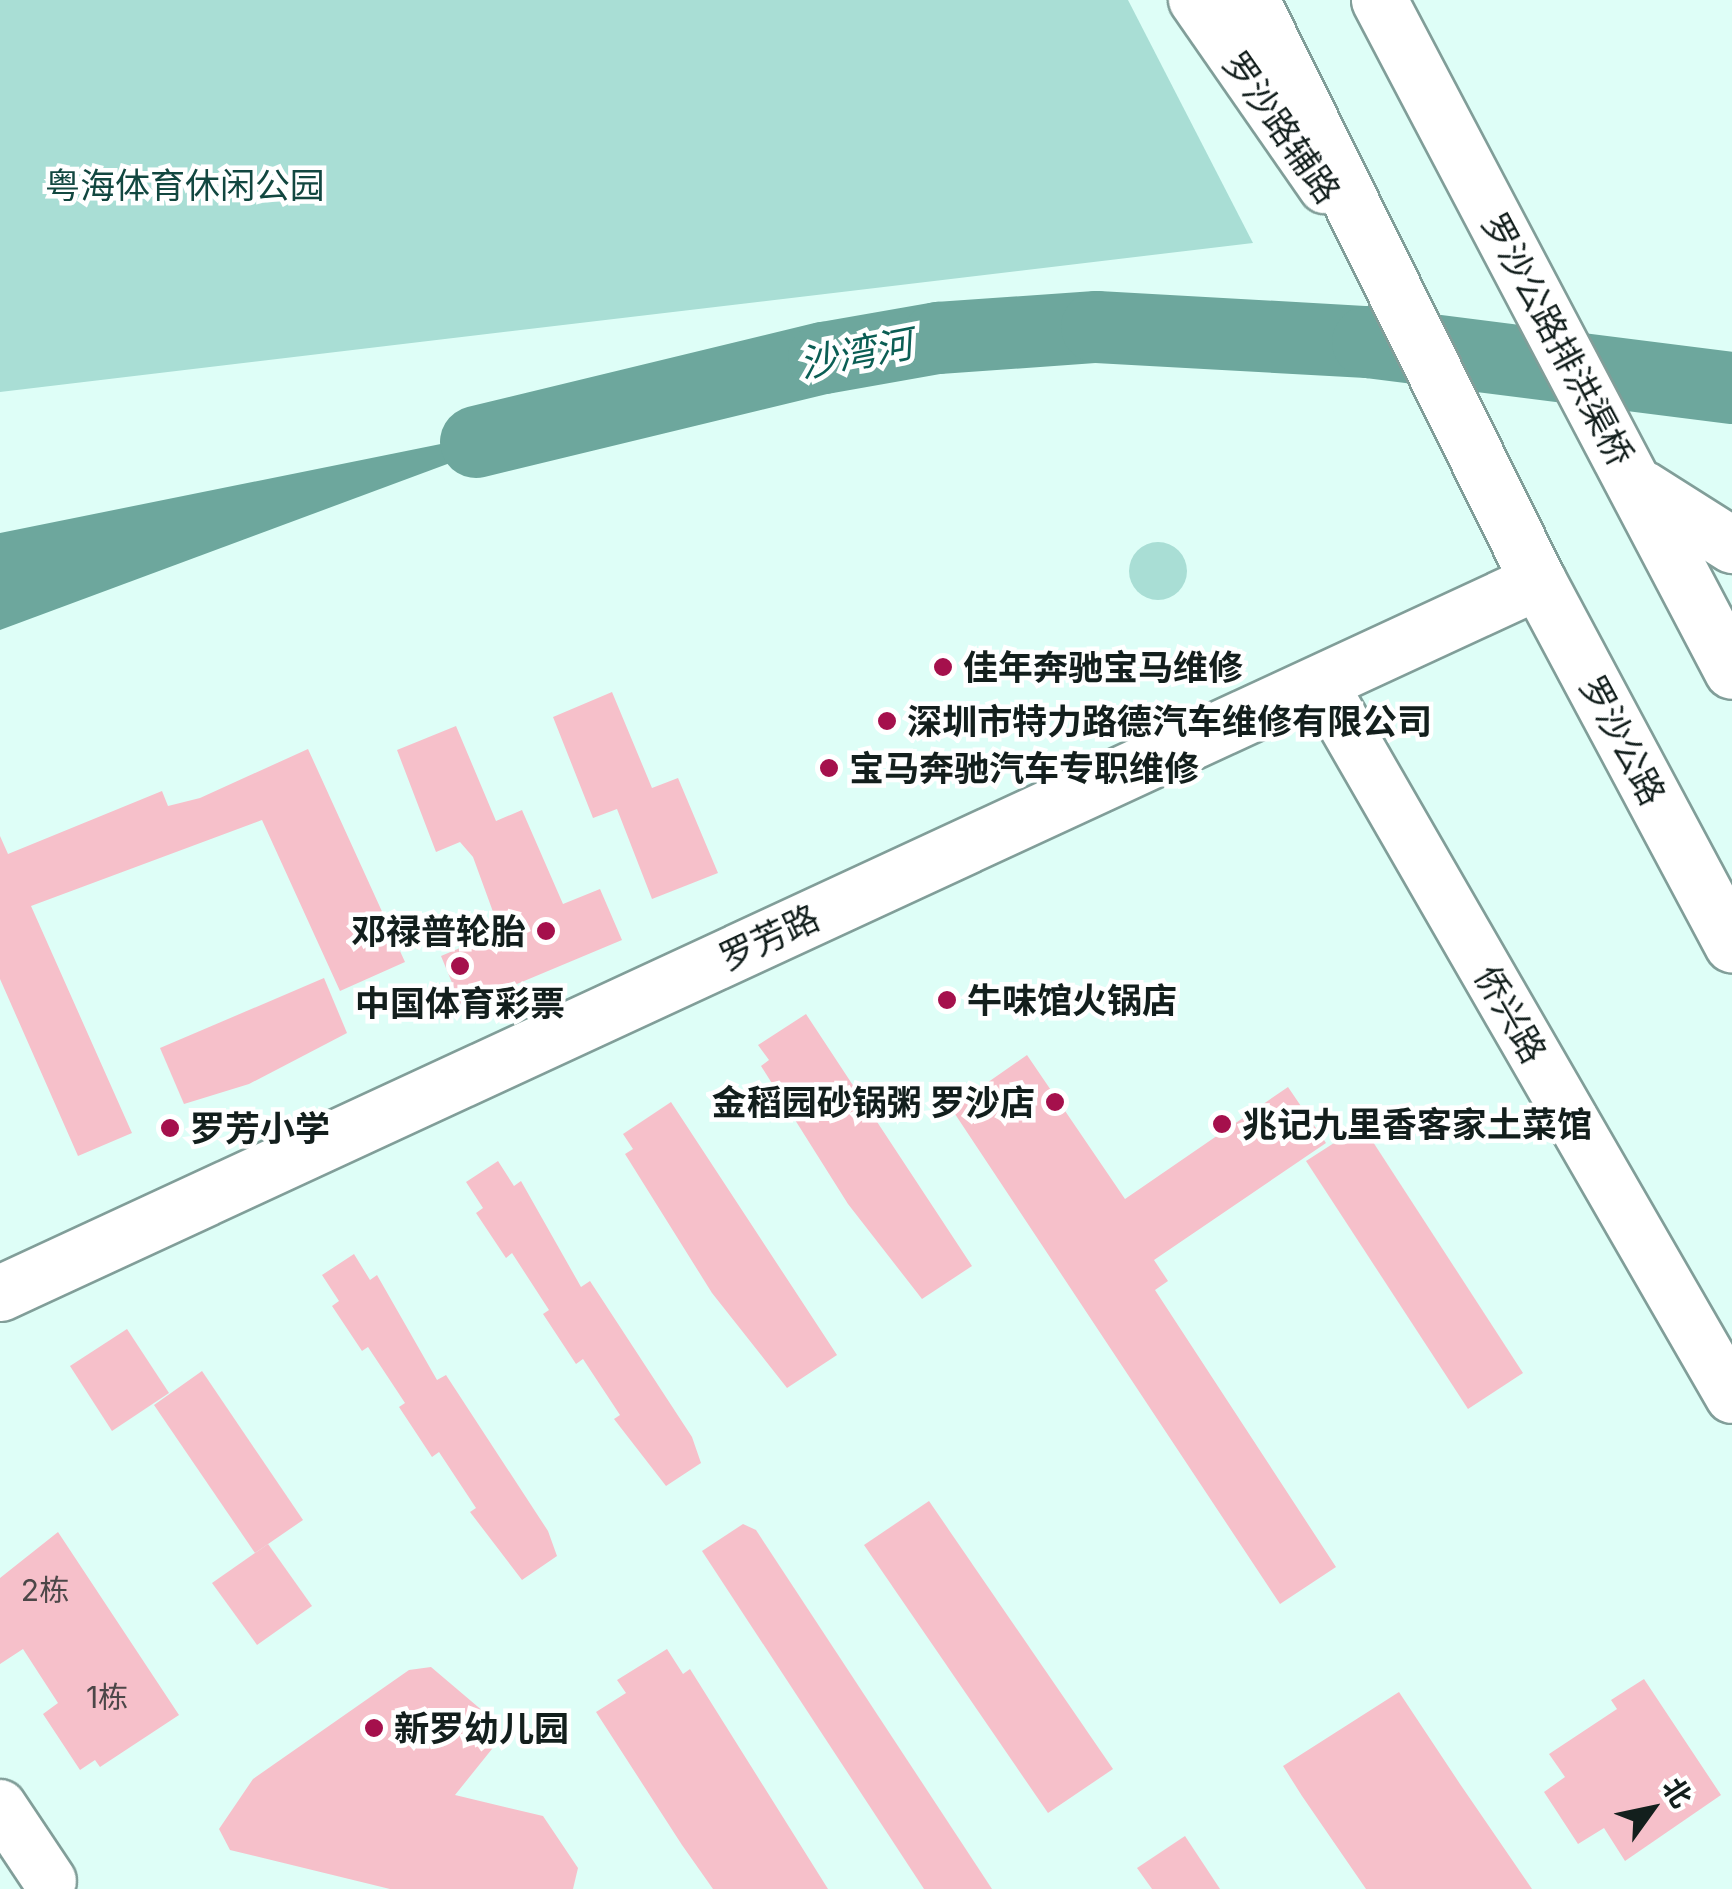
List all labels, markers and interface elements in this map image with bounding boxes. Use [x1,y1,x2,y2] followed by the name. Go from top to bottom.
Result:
[1215,43,1349,211] street label: 罗沙路辅路
[45,164,325,206] park label: 粤海体育休闲公园
[1474,206,1642,472] street label: 罗沙公路排洪渠桥
[796,321,916,387] water label: 沙湾河
[963,646,1243,688] place label: 佳年奔驰宝马维修
[932,656,954,678] marker: 佳年奔驰宝马维修
[1572,668,1674,812] street label: 罗沙公路
[907,700,1432,742] place label: 深圳市特力路德汽车维修有限公司
[876,710,898,732] marker: 深圳市特力路德汽车维修有限公司
[849,747,1199,789] place label: 宝马奔驰汽车专职维修
[818,757,840,779] marker: 宝马奔驰汽车专职维修
[713,896,825,978] street label: 罗芳路
[351,910,526,952] place label: 邓禄普轮胎
[535,920,557,942] marker: 邓禄普轮胎
[449,955,471,977] marker: 中国体育彩票
[1467,958,1555,1070] street label: 侨兴路
[967,979,1177,1021] place label: 牛味馆火锅店
[355,982,565,1024] place label: 中国体育彩票
[936,989,958,1011] marker: 牛味馆火锅店
[712,1081,1035,1123] place label: 金稻园砂锅粥 罗沙店
[1044,1091,1066,1113] marker: 金稻园砂锅粥 罗沙店
[1242,1103,1592,1145] place label: 兆记九里香客家土菜馆
[190,1107,330,1149] place label: 罗芳小学
[1211,1113,1233,1135] marker: 兆记九里香客家土菜馆
[159,1117,181,1139] marker: 罗芳小学
[21,1572,69,1608] house number: 2栋
[86,1679,128,1715] house number: 1栋
[394,1707,569,1749] place label: 新罗幼儿园
[363,1717,385,1739] marker: 新罗幼儿园
[1602,1759,1702,1859] north arrow
[1655,1772,1699,1814] text: 北

